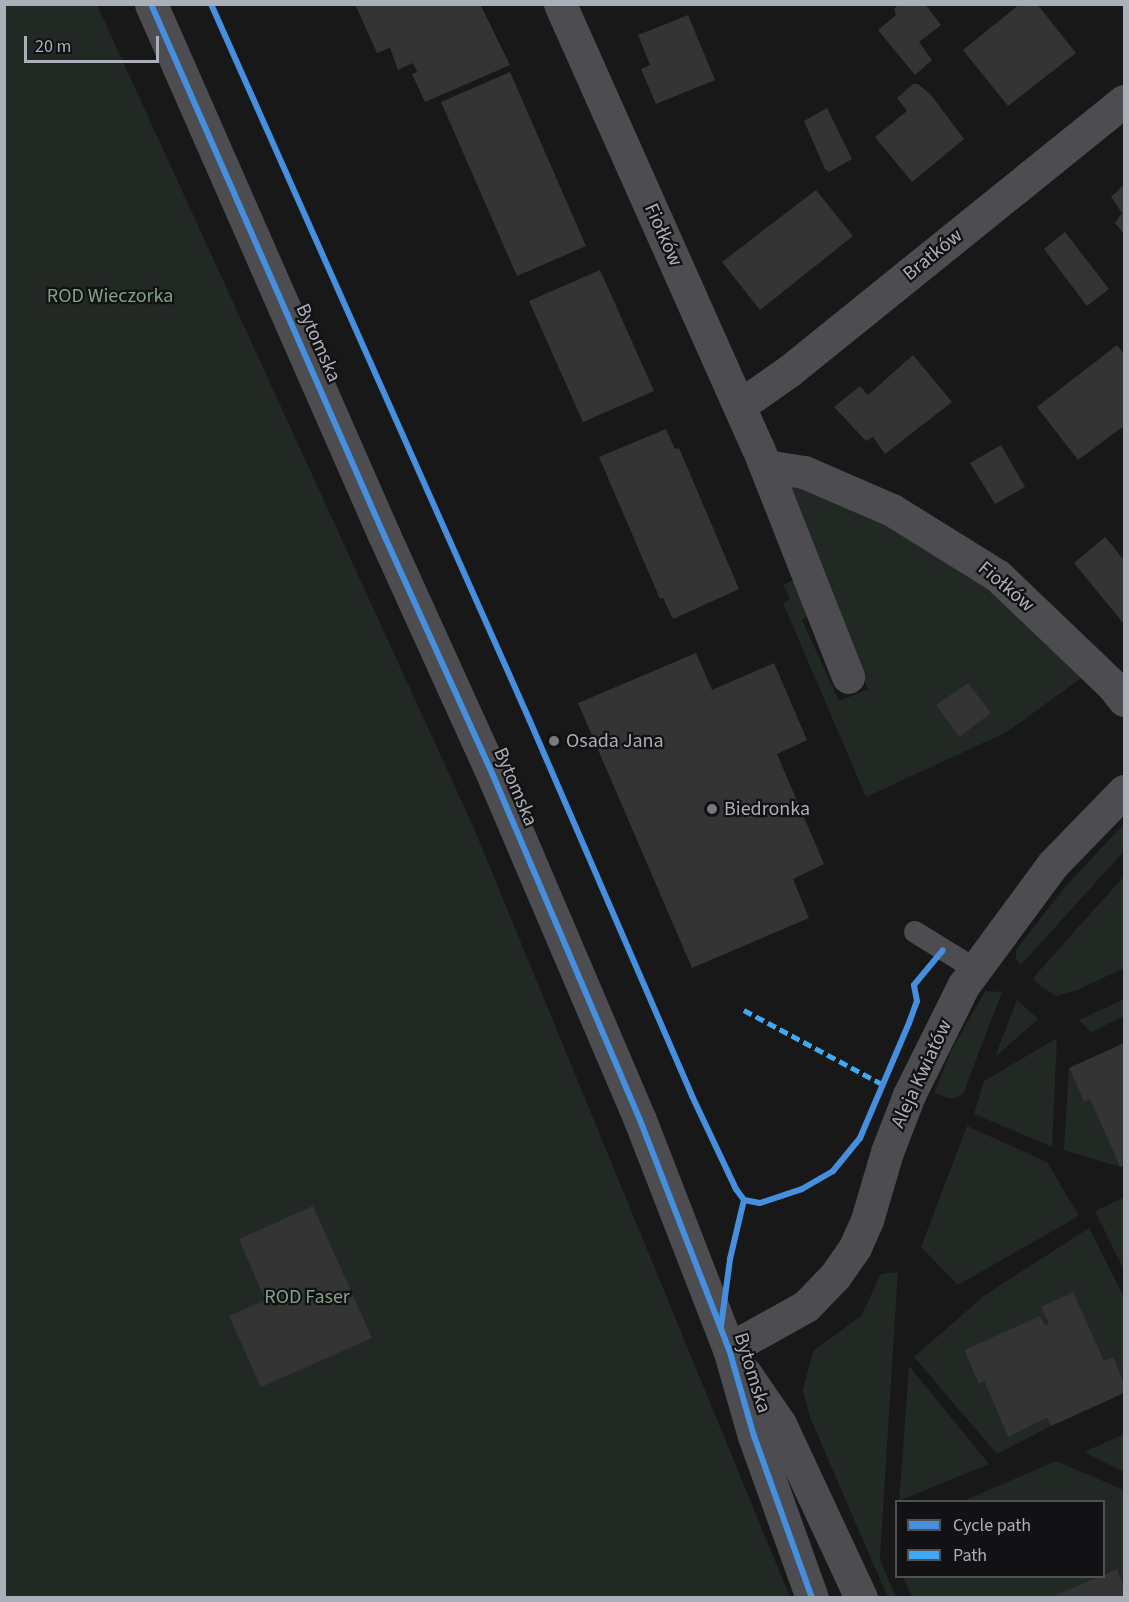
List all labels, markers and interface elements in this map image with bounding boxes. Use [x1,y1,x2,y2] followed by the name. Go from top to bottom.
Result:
[27,24,162,62] scale bar
[35,34,71,59] text: 20 m
[639,200,687,270] street label: Fiołków
[898,224,968,286] street label: Bratków
[47,284,173,308] park label: ROD Wieczorka
[290,300,346,386] street label: Bytomska
[973,557,1039,617] street label: Fiołków
[566,729,664,753] place label: Osada Jana
[547,734,561,748] marker: Osada Jana
[488,744,542,830] street label: Bytomska
[724,797,810,821] place label: Biedronka
[705,802,719,816] marker: Biedronka
[886,1016,958,1132] street label: Aleja Kwiatów
[264,1285,350,1309] park label: ROD Faser
[728,1330,776,1416] street label: Bytomska
[895,1500,1105,1578] legend
[953,1513,1031,1538] text: Cycle path
[953,1543,987,1568] text: Path

